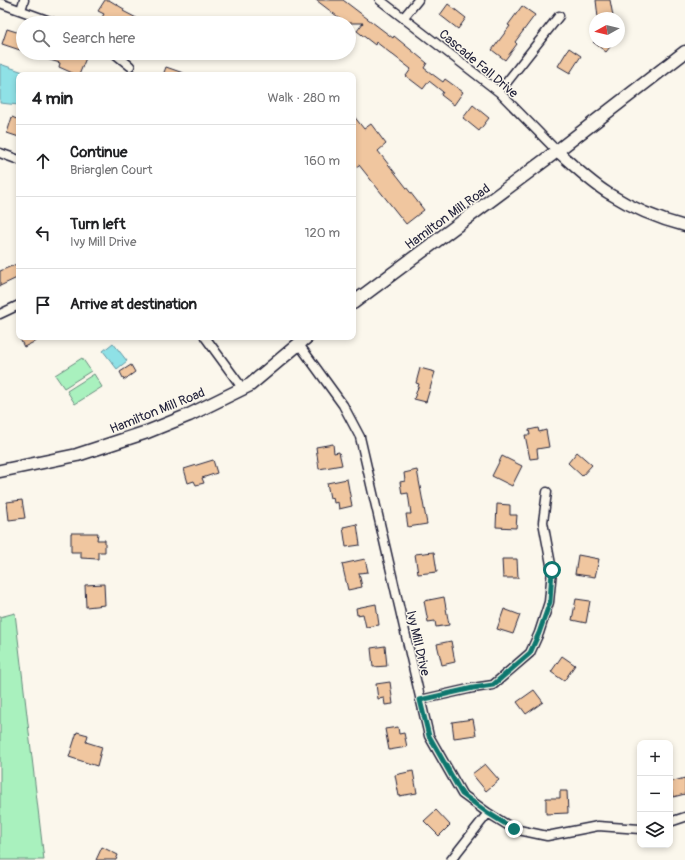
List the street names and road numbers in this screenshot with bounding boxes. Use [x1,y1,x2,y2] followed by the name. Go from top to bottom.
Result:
[436,26,522,102] street label: Cascade Fall Drive
[402,181,493,253] street label: Hamilton Mill Road
[108,385,207,437] street label: Hamilton Mill Road
[403,609,433,678] street label: Ivy Mill Drive

